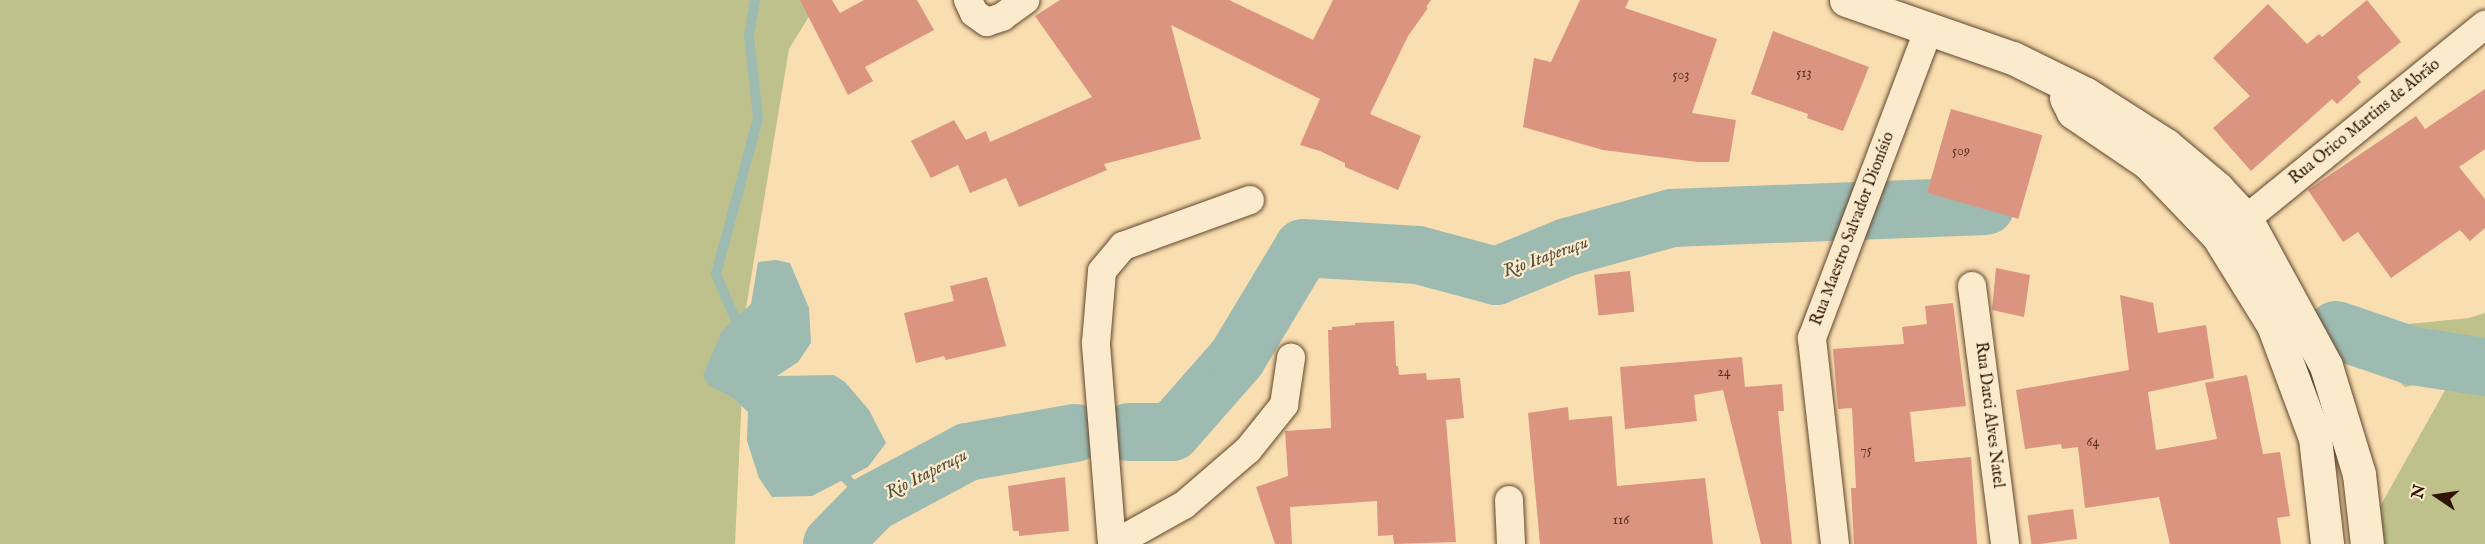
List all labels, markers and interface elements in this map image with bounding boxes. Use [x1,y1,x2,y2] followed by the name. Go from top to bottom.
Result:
[2286,55,2444,189] street label: Rua Orico Martins de Abrão
[1796,65,1812,81] house number: 513
[1672,67,1690,83] house number: 503
[1807,129,1899,329] street label: Rua Maestro Salvador Dionísio
[1952,143,1970,159] house number: 509
[1500,233,1592,283] water label: Rio Itaperuçu
[1971,341,2007,489] street label: Rua Darci Alves Natel
[1717,364,1731,380] house number: 24
[2087,434,2099,450] house number: 64
[1860,442,1872,458] house number: 75
[882,445,972,505] water label: Rio Itaperuçu
[2407,466,2467,526] north arrow
[2408,483,2431,501] text: N
[1613,512,1629,528] house number: 116

